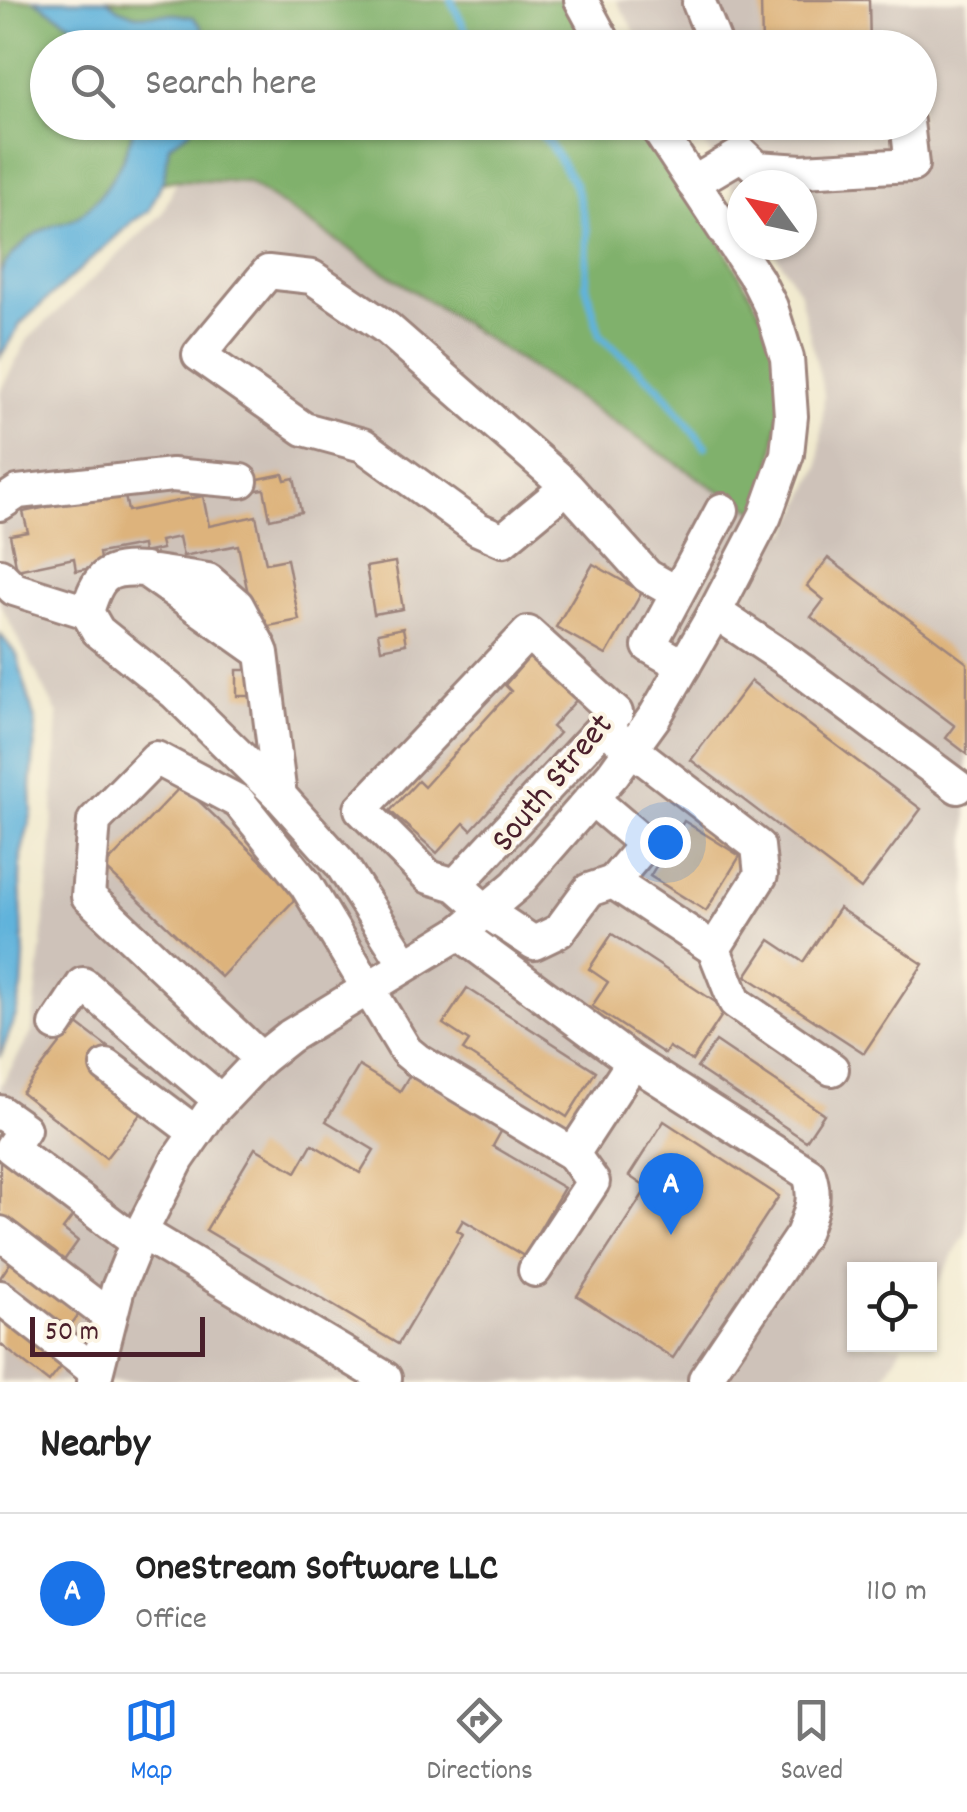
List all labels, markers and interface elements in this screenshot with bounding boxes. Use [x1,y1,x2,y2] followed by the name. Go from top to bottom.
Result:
[30,30,937,140] search box
[65,58,120,113] icon: search
[145,58,317,113] text: Search here
[727,170,817,260] north arrow
[481,704,627,865] street label: South Street
[640,817,691,868] your location
[638,1152,704,1235] pin: A
[847,1262,937,1352] map controls
[847,1262,937,1352] button: locate
[30,1312,205,1356] scale bar
[45,1314,99,1354] text: 50 m
[40,1417,150,1477] text: Nearby
[135,1543,498,1598] text: OneStream Software LLC
[64,1570,81,1616] text: A
[866,1570,927,1616] text: 110 m
[135,1598,207,1644] text: Office
[124,1693,179,1793] tab: Map
[427,1693,533,1793] tab: Directions
[781,1693,843,1793] tab: Saved

